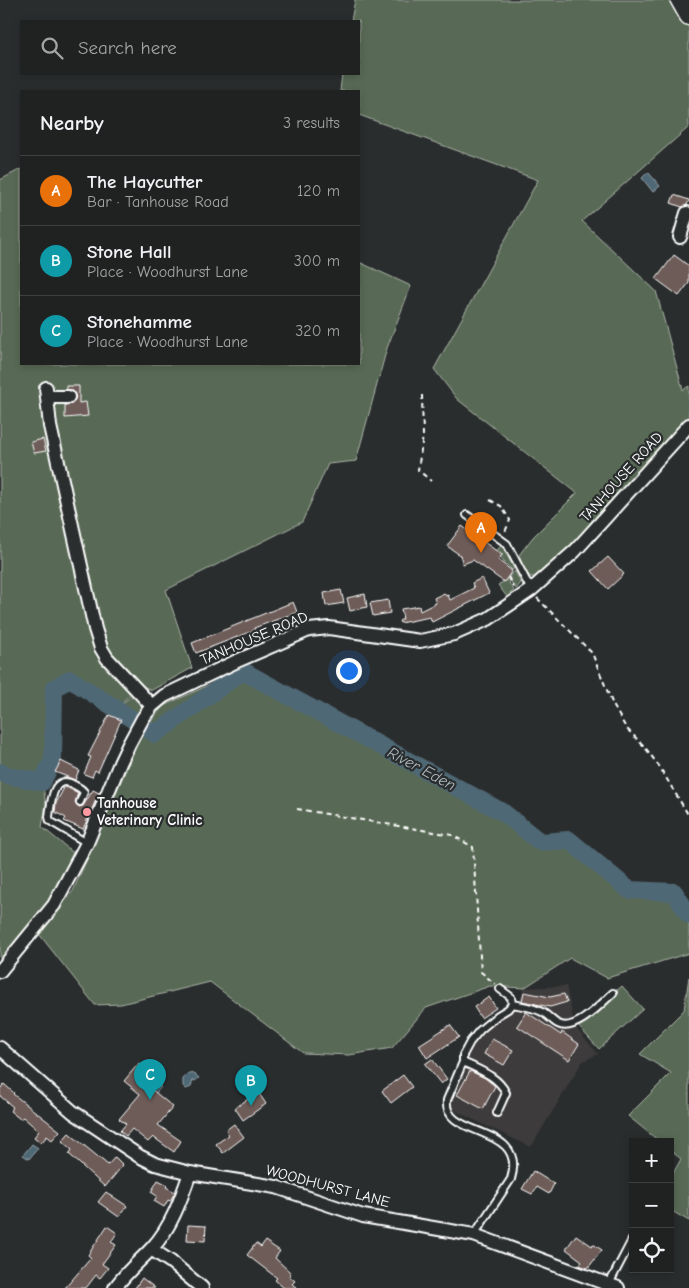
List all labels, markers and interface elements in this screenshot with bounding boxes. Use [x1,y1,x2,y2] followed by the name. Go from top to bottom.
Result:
[20,20,360,75] search box
[38,34,66,62] icon: search
[78,37,177,59] text: Search here
[40,111,104,135] text: Nearby
[283,114,340,132] text: 3 results
[87,171,202,193] text: The Haycutter
[52,182,60,200] text: A
[297,182,340,200] text: 120 m
[87,193,229,211] text: Bar · Tanhouse Road
[87,241,172,263] text: Stone Hall
[51,252,61,270] text: B
[294,252,340,270] text: 300 m
[87,263,248,281] text: Place · Woodhurst Lane
[87,311,192,333] text: Stonehamme
[51,322,61,340] text: C
[295,322,340,340] text: 320 m
[87,333,248,351] text: Place · Woodhurst Lane
[576,428,666,526] street label: TANHOUSE ROAD
[465,512,497,553] pin: A
[198,607,310,669] street label: TANHOUSE ROAD
[336,658,362,684] your location
[384,743,459,794] water label: River Eden
[97,794,202,829] place label: Tanhouse Veterinary Clinic
[81,806,93,818] marker: Tanhouse Veterinary Clinic
[134,1059,166,1100] pin: C
[235,1065,267,1106] pin: B
[629,1138,674,1273] map controls
[629,1138,674,1183] button: +
[264,1161,392,1211] street label: WOODHURST LANE
[629,1183,674,1228] button: −
[629,1228,674,1273] button: locate

